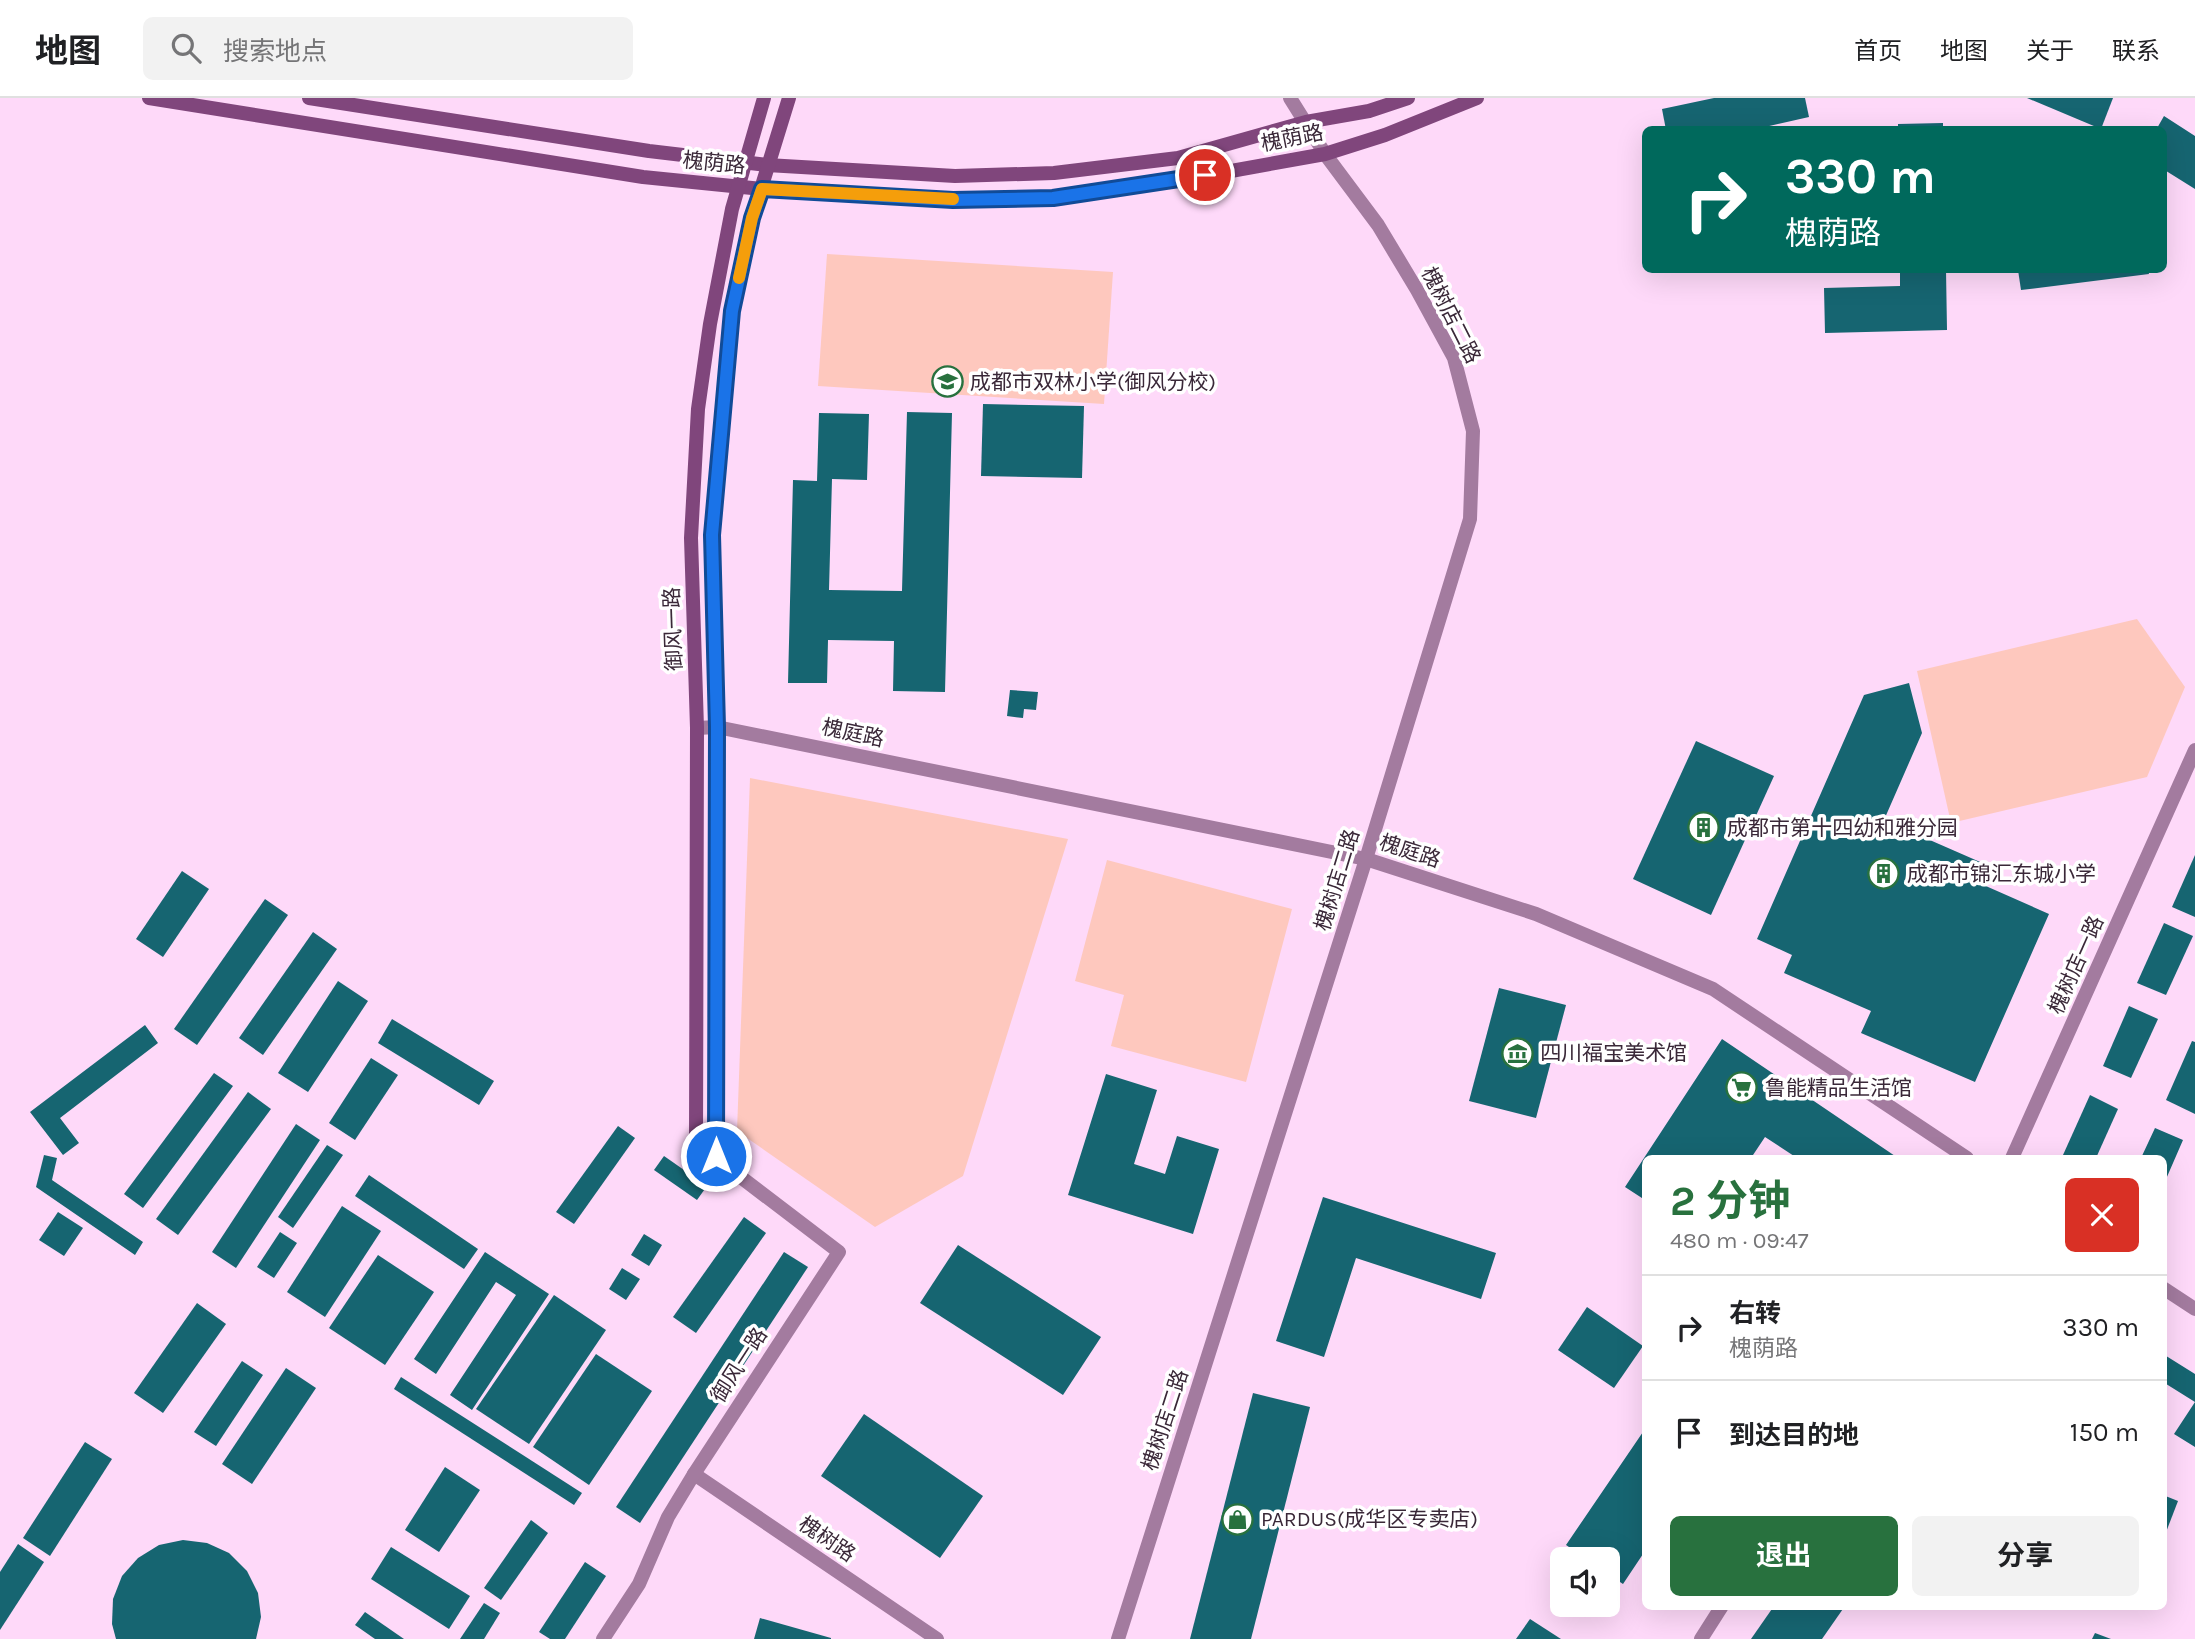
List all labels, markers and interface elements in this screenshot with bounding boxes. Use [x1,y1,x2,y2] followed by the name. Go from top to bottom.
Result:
[143,17,633,80] search box
[167,29,205,67] icon: search
[35,32,101,70] text: 地图
[223,36,327,67] text: 搜索地点
[1854,37,1902,65] text: 首页
[1940,37,1988,65] text: 地图
[2026,37,2074,65] text: 关于
[2112,37,2160,65] text: 联系
[1259,120,1325,156] street label: 槐荫路
[1175,145,1235,205] pin
[681,148,747,178] street label: 槐荫路
[1785,148,1936,205] text: 330 m
[1670,154,1761,245] icon: right
[1186,156,1224,194] icon: arrive
[1785,215,1881,252] text: 槐荫路
[1416,263,1486,367] street label: 槐树店二路
[930,365,964,399] school or university icon: 成都市双林小学(御风分校)
[970,370,1216,394] place label: 成都市双林小学(御风分校)
[660,587,686,671] street label: 御风一路
[820,715,886,751] street label: 槐庭路
[1687,811,1721,845] building icon: 成都市第十四幼和雅分园
[1727,816,1958,840] place label: 成都市第十四幼和雅分园
[1310,826,1364,934] street label: 槐树店二路
[1376,830,1444,872] street label: 槐庭路
[1867,857,1901,891] building icon: 成都市锦汇东城小学
[1907,862,2096,886] place label: 成都市锦汇东城小学
[2044,912,2108,1018] street label: 槐树店一路
[1500,1036,1534,1070] museum icon: 四川福宝美术馆
[1540,1041,1687,1065] place label: 四川福宝美术馆
[1725,1071,1759,1105] supermarket icon: 鲁能精品生活馆
[1765,1076,1912,1100] place label: 鲁能精品生活馆
[679,1119,753,1193] position arrow
[1670,1176,1790,1226] text: 2 分钟
[2065,1178,2139,1252] button: close
[1670,1227,1809,1254] text: 480 m · 09:47
[1729,1298,1781,1329] text: 右转
[1670,1309,1708,1347] icon: right
[2062,1312,2139,1343] text: 330 m
[706,1323,772,1407] street label: 御风一路
[1729,1335,1798,1362] text: 槐荫路
[1137,1366,1193,1474] street label: 槐树店二路
[1670,1414,1708,1452] icon: arrive
[2070,1417,2139,1448] text: 150 m
[1729,1420,1859,1451] text: 到达目的地
[1221,1502,1255,1536] shop icon: PARDUS(成华区专卖店)
[1261,1507,1478,1531] place label: PARDUS(成华区专卖店)
[794,1511,860,1567] street label: 槐树路
[1670,1516,1898,1596] button: 退出
[1912,1516,2139,1596] button: 分享
[1550,1547,1620,1617] map controls
[1550,1547,1620,1617] button: sound

